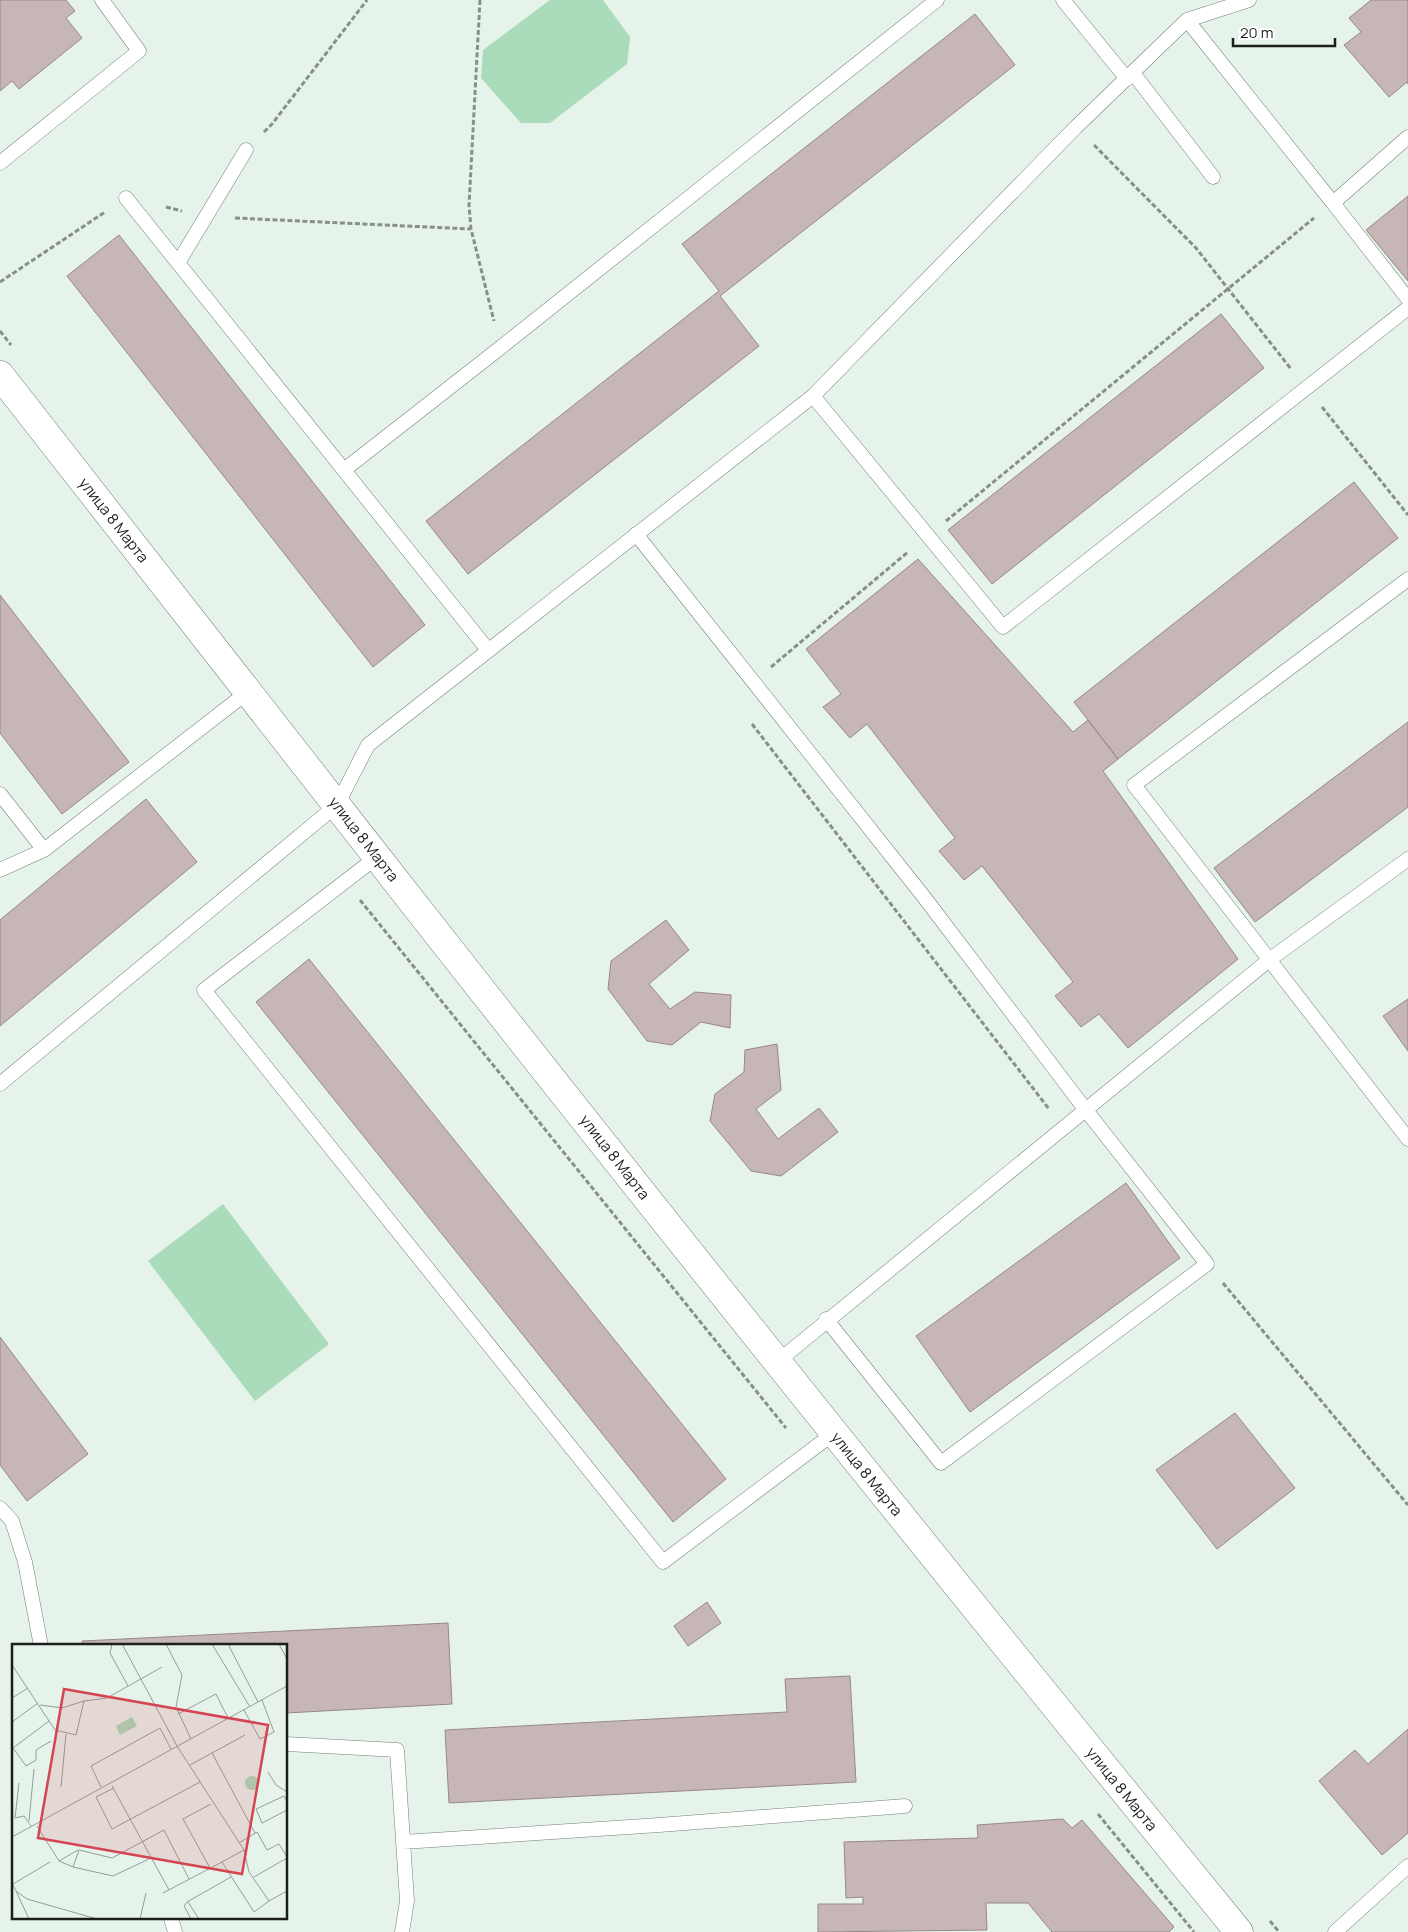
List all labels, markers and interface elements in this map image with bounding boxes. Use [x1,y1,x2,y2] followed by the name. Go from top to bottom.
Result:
[1233,15,1336,47] scale bar
[1240,22,1273,43] text: 20 m
[74,473,154,567] street label: улица 8 Марта
[324,792,404,886] street label: улица 8 Марта
[575,1110,655,1204] street label: улица 8 Марта
[827,1428,907,1520] street label: улица 8 Марта
[12,1644,288,1920] inset map
[1082,1743,1162,1835] street label: улица 8 Марта

